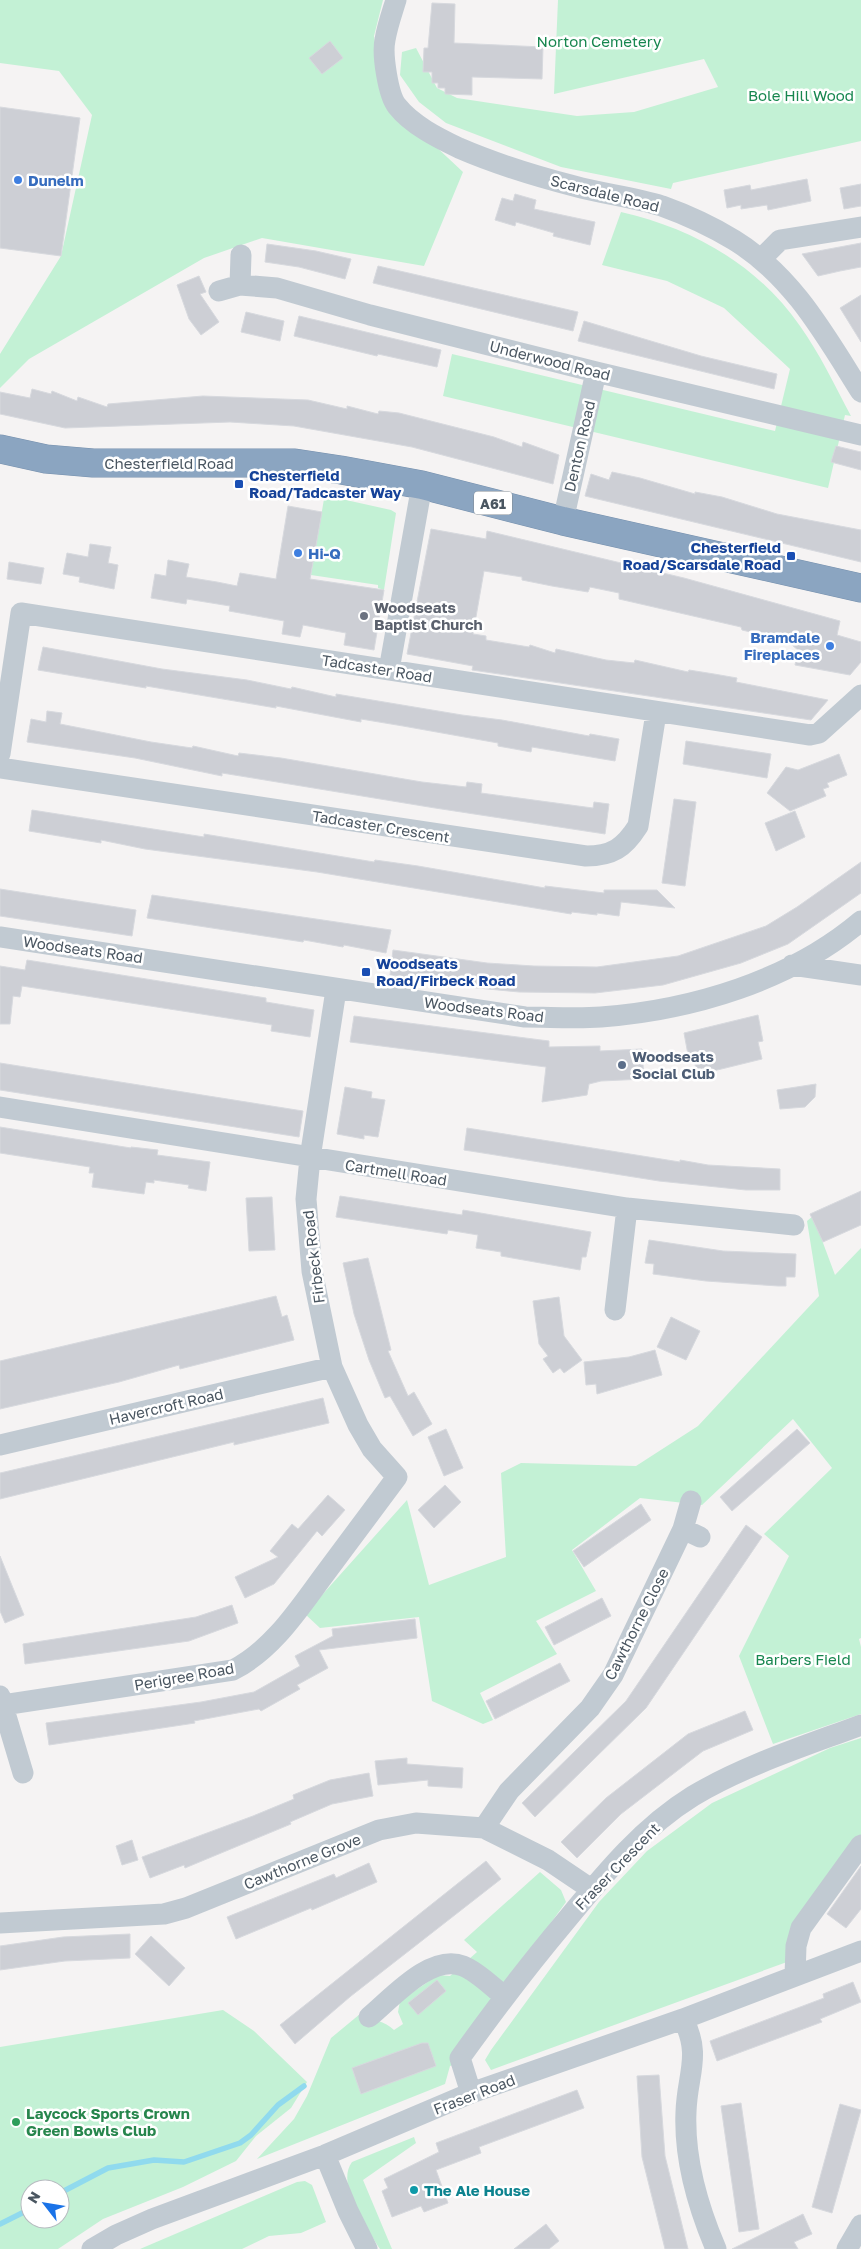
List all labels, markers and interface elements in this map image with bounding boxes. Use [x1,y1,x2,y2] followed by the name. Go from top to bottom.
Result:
[537,32,662,50] park label: Norton Cemetery
[748,86,854,104] park label: Bole Hill Wood
[28,171,84,189] place label: Dunelm
[549,171,661,215] street label: Scarsdale Road
[12,174,24,186] marker: Dunelm
[488,336,612,384] street label: Underwood Road
[560,399,598,493] street label: Denton Road
[104,454,234,472] street label: Chesterfield Road
[249,466,402,501] place label: Chesterfield Road/Tadcaster Way
[233,478,245,490] marker: Chesterfield Road/Tadcaster Way
[474,492,512,514] road number: A61
[622,538,781,573] place label: Chesterfield Road/Scarsdale Road
[308,544,341,562] place label: Hi-Q
[292,547,304,559] marker: Hi-Q
[785,550,797,562] marker: Chesterfield Road/Scarsdale Road
[374,598,483,633] place label: Woodseats Baptist Church
[358,610,370,622] marker: Woodseats Baptist Church
[744,628,820,663] place label: Bramdale Fireplaces
[824,640,836,652] marker: Bramdale Fireplaces
[321,650,433,686] street label: Tadcaster Road
[311,806,451,846] street label: Tadcaster Crescent
[22,932,144,966] street label: Woodseats Road
[376,954,515,989] place label: Woodseats Road/Firbeck Road
[360,966,372,978] marker: Woodseats Road/Firbeck Road
[423,993,545,1025] street label: Woodseats Road
[632,1047,715,1082] place label: Woodseats Social Club
[616,1059,628,1071] marker: Woodseats Social Club
[344,1155,448,1189] street label: Cartmell Road
[298,1209,328,1305] street label: Firbeck Road
[107,1384,225,1428] street label: Havercroft Road
[600,1565,672,1683] street label: Cawthorne Close
[755,1650,851,1668] park label: Barbers Field
[133,1658,235,1694] street label: Perigree Road
[571,1819,663,1913] street label: Fraser Crescent
[241,1829,363,1893] street label: Cawthorne Grove
[431,2070,517,2118] street label: Fraser Road
[26,2104,190,2139] place label: Laycock Sports Crown Green Bowls Club
[10,2116,22,2128] marker: Laycock Sports Crown Green Bowls Club
[20,2179,70,2229] north arrow
[424,2181,530,2199] place label: The Ale House
[408,2184,420,2196] marker: The Ale House
[23,2188,43,2206] text: N

